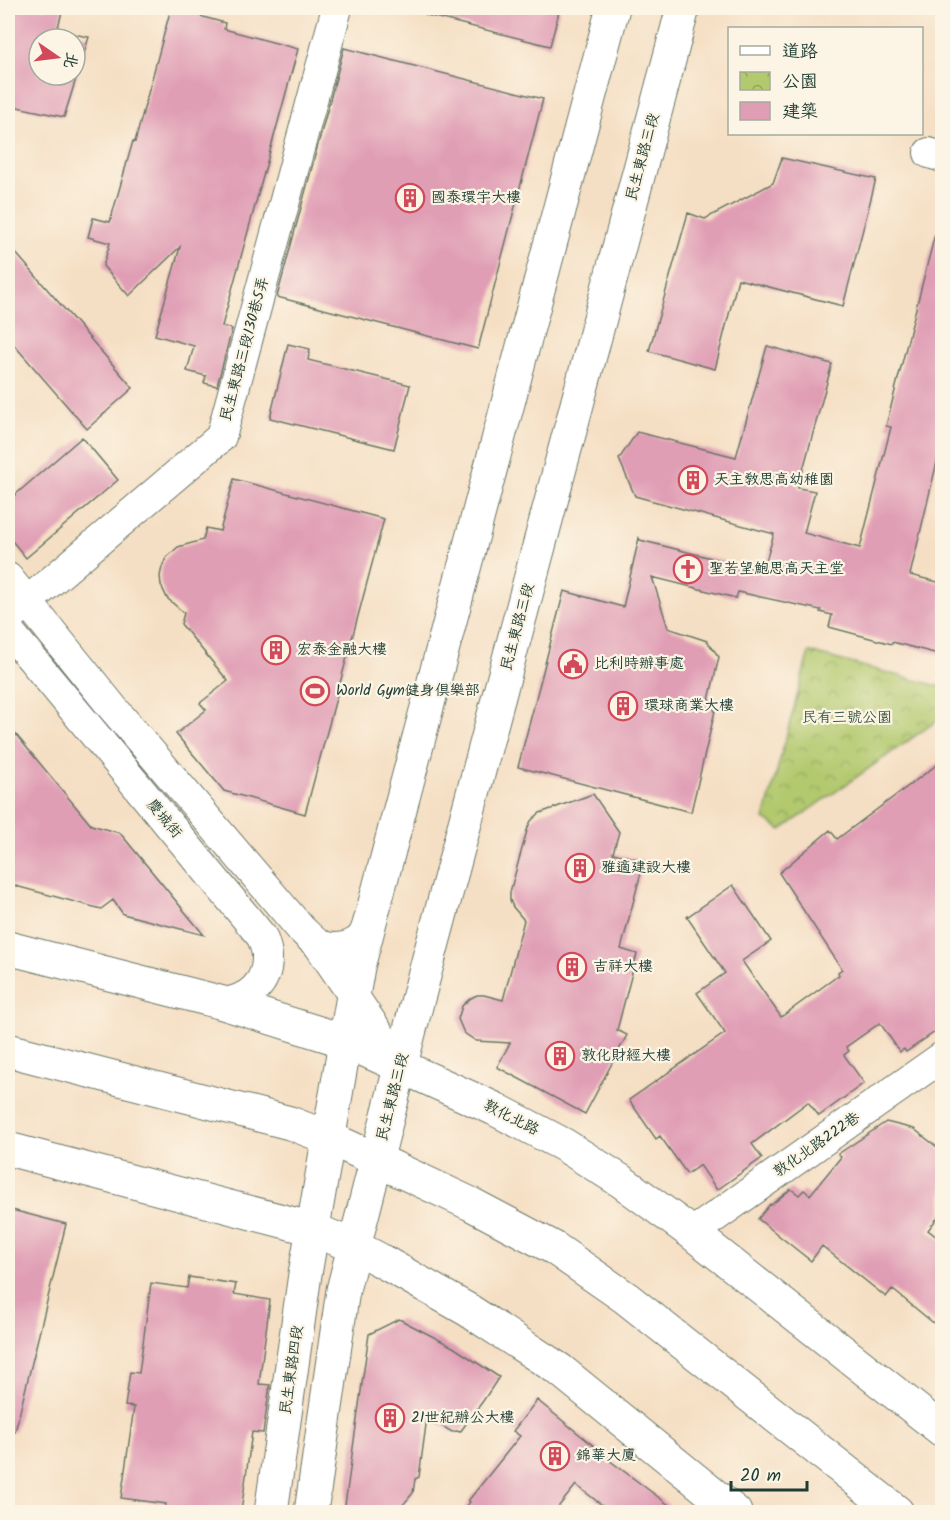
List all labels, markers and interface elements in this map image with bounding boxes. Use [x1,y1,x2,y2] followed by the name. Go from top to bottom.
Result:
[27,27,87,87] north arrow
[728,27,923,135] legend
[782,38,818,67] text: 道路
[56,49,84,71] text: 北
[782,68,818,97] text: 公園
[782,98,818,127] text: 建築
[620,110,666,204] street label: 民生東路三段
[394,182,426,214] building icon: 國泰環宇大樓
[431,186,521,210] place label: 國泰環宇大樓
[214,274,276,424] street label: 民生東路三段130巷5弄
[677,464,709,496] building icon: 天主教思高幼稚園
[714,468,834,492] place label: 天主教思高幼稚園
[672,553,704,585] church icon: 聖若望鮑思高天主堂
[709,557,844,581] place label: 聖若望鮑思高天主堂
[495,580,541,674] street label: 民生東路三段
[260,634,292,666] building icon: 宏泰金融大樓
[297,638,387,662] place label: 宏泰金融大樓
[557,648,589,680] public building icon: 比利時辦事處
[594,652,684,676] place label: 比利時辦事處
[299,675,331,707] sports icon: World Gym健身俱樂部
[336,679,480,703] place label: World Gym健身俱樂部
[607,690,639,722] building icon: 環球商業大樓
[644,694,734,718] place label: 環球商業大樓
[802,706,892,730] park label: 民有三號公園
[140,794,188,844] street label: 慶城街
[564,852,596,884] building icon: 雅適建設大樓
[601,856,691,880] place label: 雅適建設大樓
[556,951,588,983] building icon: 吉祥大樓
[593,955,653,979] place label: 吉祥大樓
[544,1040,576,1072] building icon: 敦化財經大樓
[581,1044,671,1068] place label: 敦化財經大樓
[370,1050,416,1144] street label: 民生東路三段
[479,1094,543,1142] street label: 敦化北路
[769,1106,865,1184] street label: 敦化北路222巷
[274,1324,310,1416] street label: 民生東路四段
[374,1402,406,1434] building icon: 21世紀辦公大樓
[411,1406,514,1430] place label: 21世紀辦公大樓
[539,1440,571,1472] building icon: 錦華大廈
[576,1444,636,1468] place label: 錦華大廈
[731,1454,808,1492] scale bar
[740,1462,781,1491] text: 20 m

